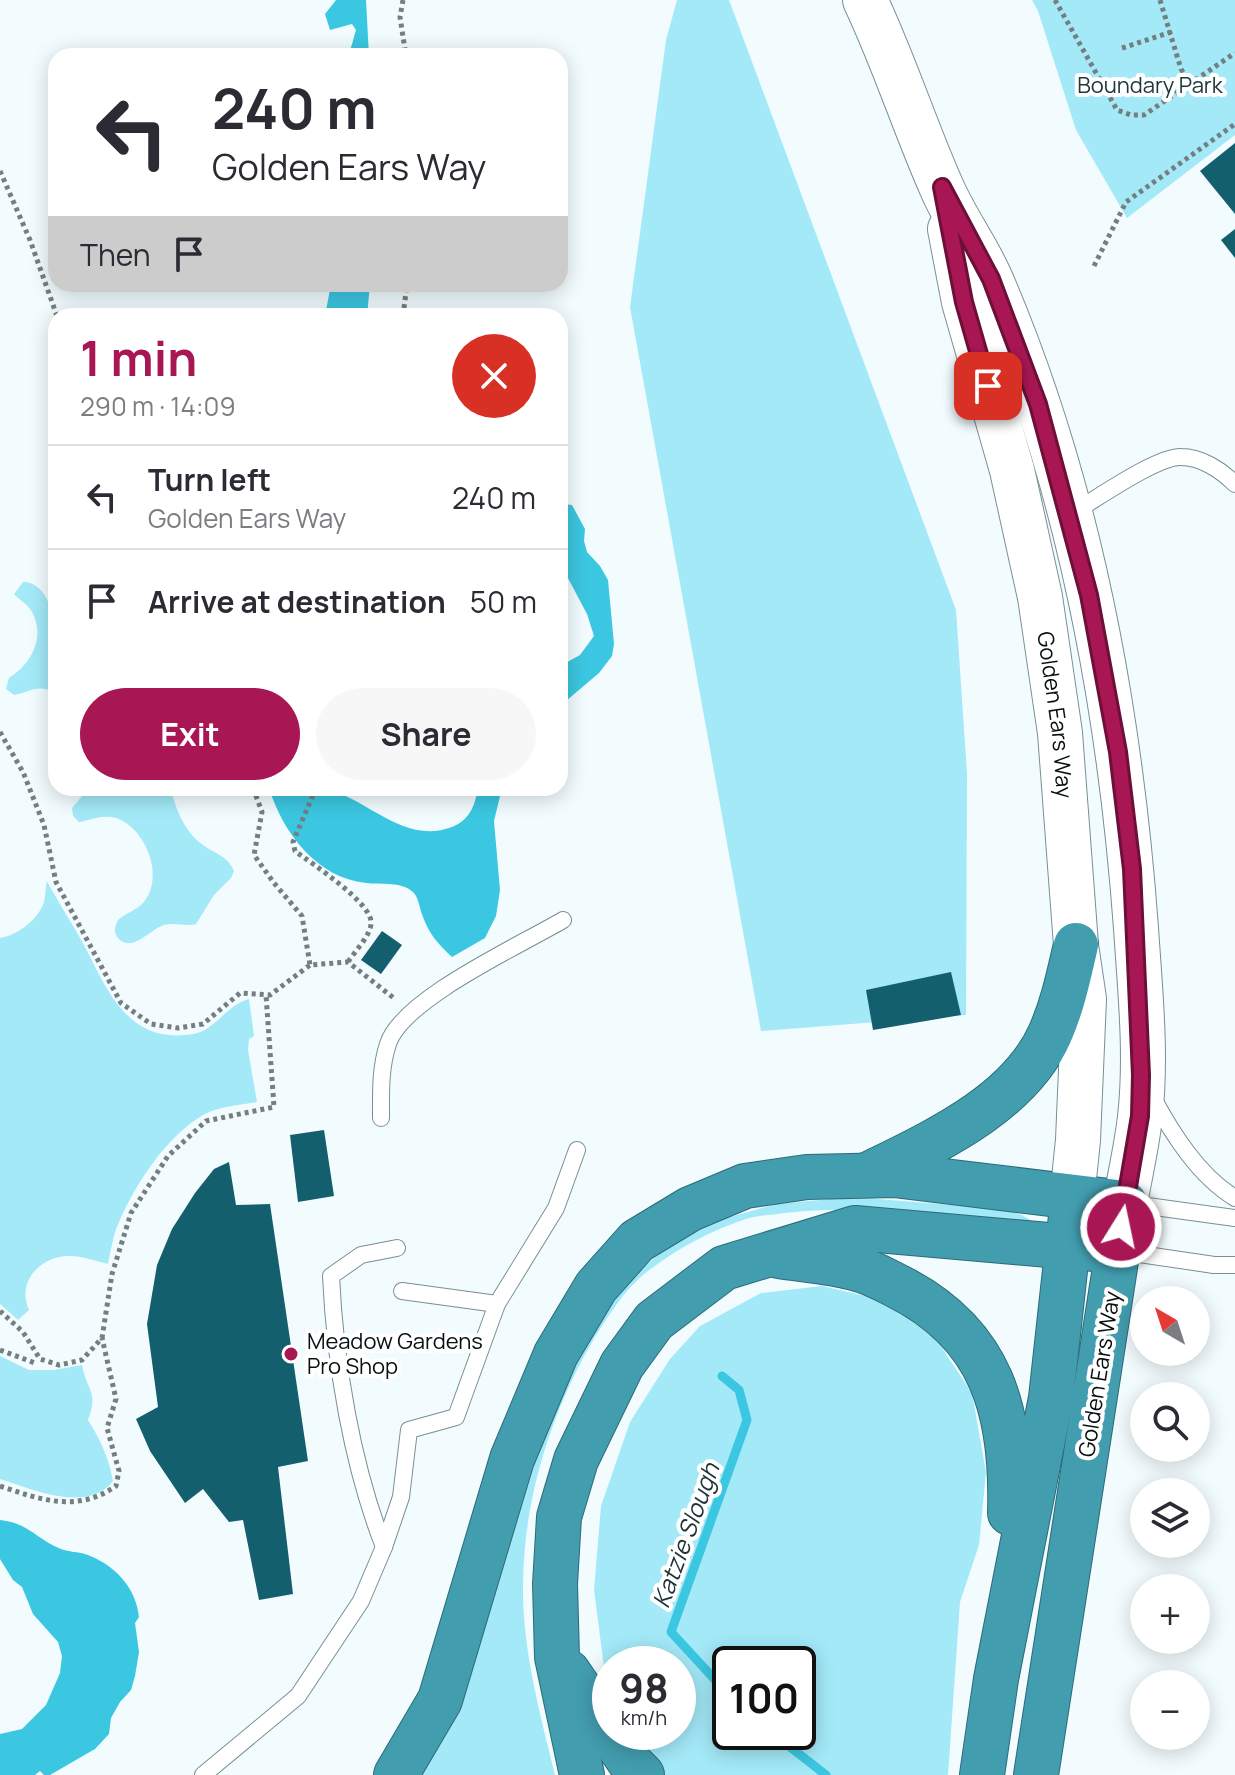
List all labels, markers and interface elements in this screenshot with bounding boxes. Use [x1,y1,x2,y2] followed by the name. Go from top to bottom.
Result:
[212,69,377,146] text: 240 m
[1077,70,1224,100] park label: Boundary Park
[80,80,184,184] icon: left
[212,142,486,191] text: Golden Ears Way
[167,232,211,276] icon: arrive
[80,234,151,275] text: Then
[80,325,197,390] text: 1 min
[452,334,536,418] button: close
[954,352,1022,420] pin
[966,364,1010,408] icon: arrive
[80,388,236,424] text: 290 m · 14:09
[148,459,271,500] text: Turn left
[80,475,124,519] icon: left
[452,477,536,518] text: 240 m
[148,500,346,536] text: Golden Ears Way
[80,579,124,623] icon: arrive
[148,581,446,622] text: Arrive at destination
[470,581,537,622] text: 50 m
[1030,629,1080,800] street label: Golden Ears Way
[80,688,300,780] button: Exit
[316,688,536,780] button: Share
[1079,1185,1163,1269] position arrow
[1130,1286,1210,1366] north arrow
[1130,1286,1210,1750] map controls
[1071,1288,1127,1459] street label: Golden Ears Way
[307,1326,483,1381] place label: Meadow Gardens Pro Shop
[282,1345,300,1363] marker: Meadow Gardens Pro Shop
[1130,1382,1210,1462] button: search
[644,1457,727,1612] water label: Katzie Slough
[1130,1478,1210,1558] button: layers
[1130,1574,1210,1654] button: +
[712,1646,816,1750] speed limit sign: 100
[619,1660,669,1715] text: 98
[1130,1670,1210,1750] button: −
[621,1704,667,1731] text: km/h

